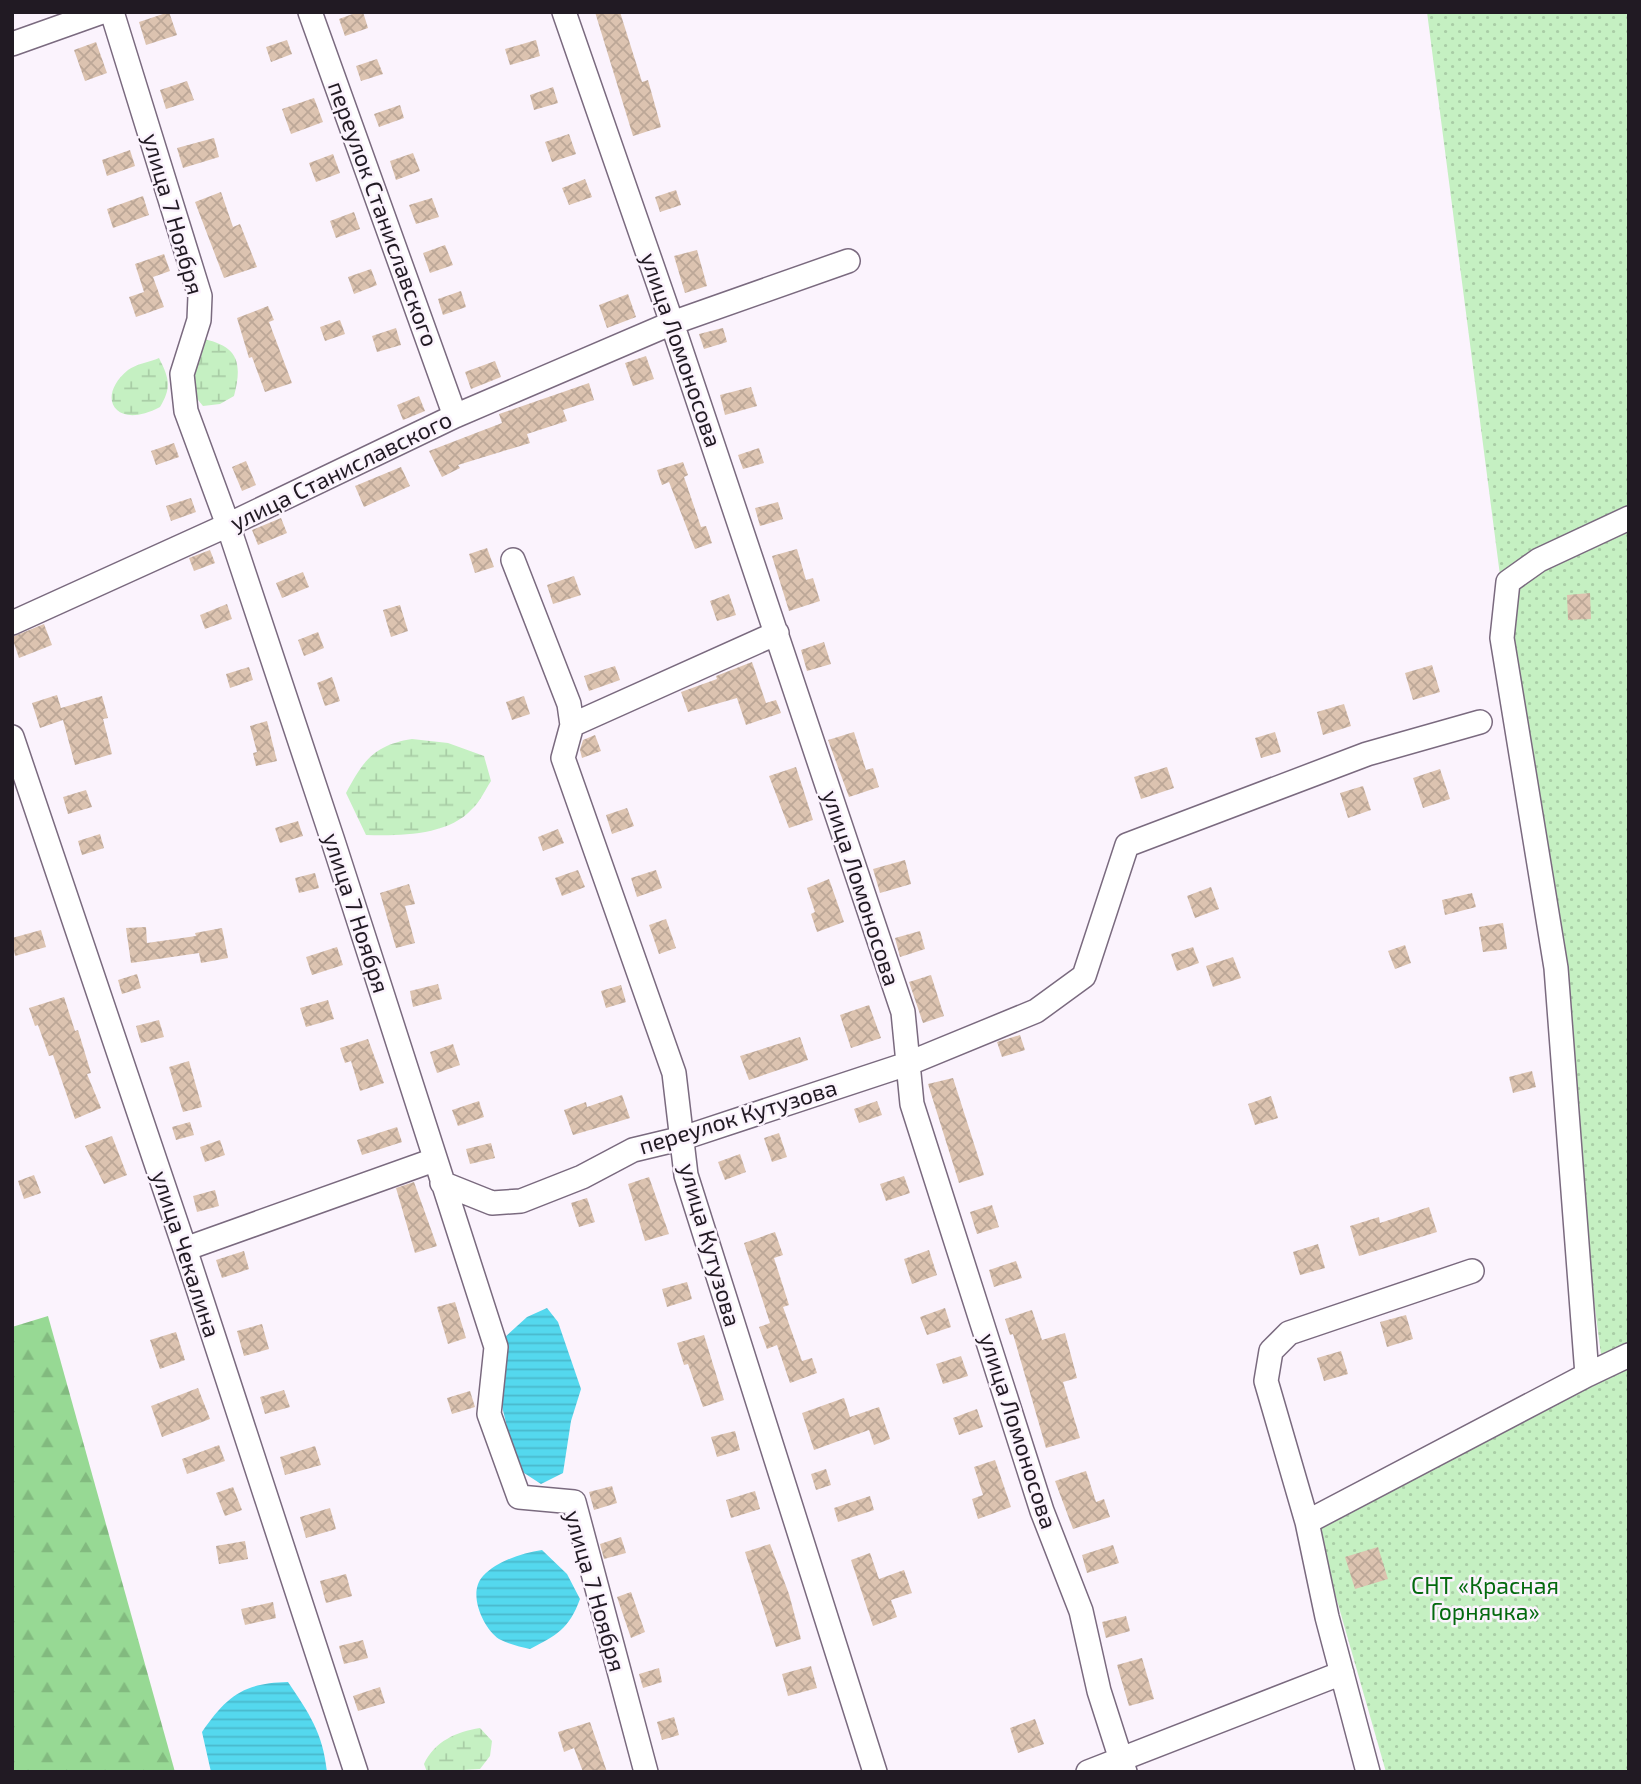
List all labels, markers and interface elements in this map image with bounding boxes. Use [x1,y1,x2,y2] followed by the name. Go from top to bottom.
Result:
[322,77,445,350] street label: переулок Станиславского
[137,130,210,298] street label: улица 7 Ноября
[635,249,728,451] street label: улица Ломоносова
[225,404,456,537] street label: улица Станиславского
[816,786,907,989] street label: улица Ломоносова
[317,829,396,996] street label: улица 7 Ноября
[635,1073,840,1160] street label: переулок Кутузова
[673,1160,748,1330] street label: улица Кутузова
[146,1167,227,1341] street label: улица Чекалина
[973,1329,1064,1532] street label: улица Ломоносова
[559,1507,632,1675] street label: улица 7 Ноября
[1411,1571,1559,1625] park label: СНТ «Красная Горнячка»

